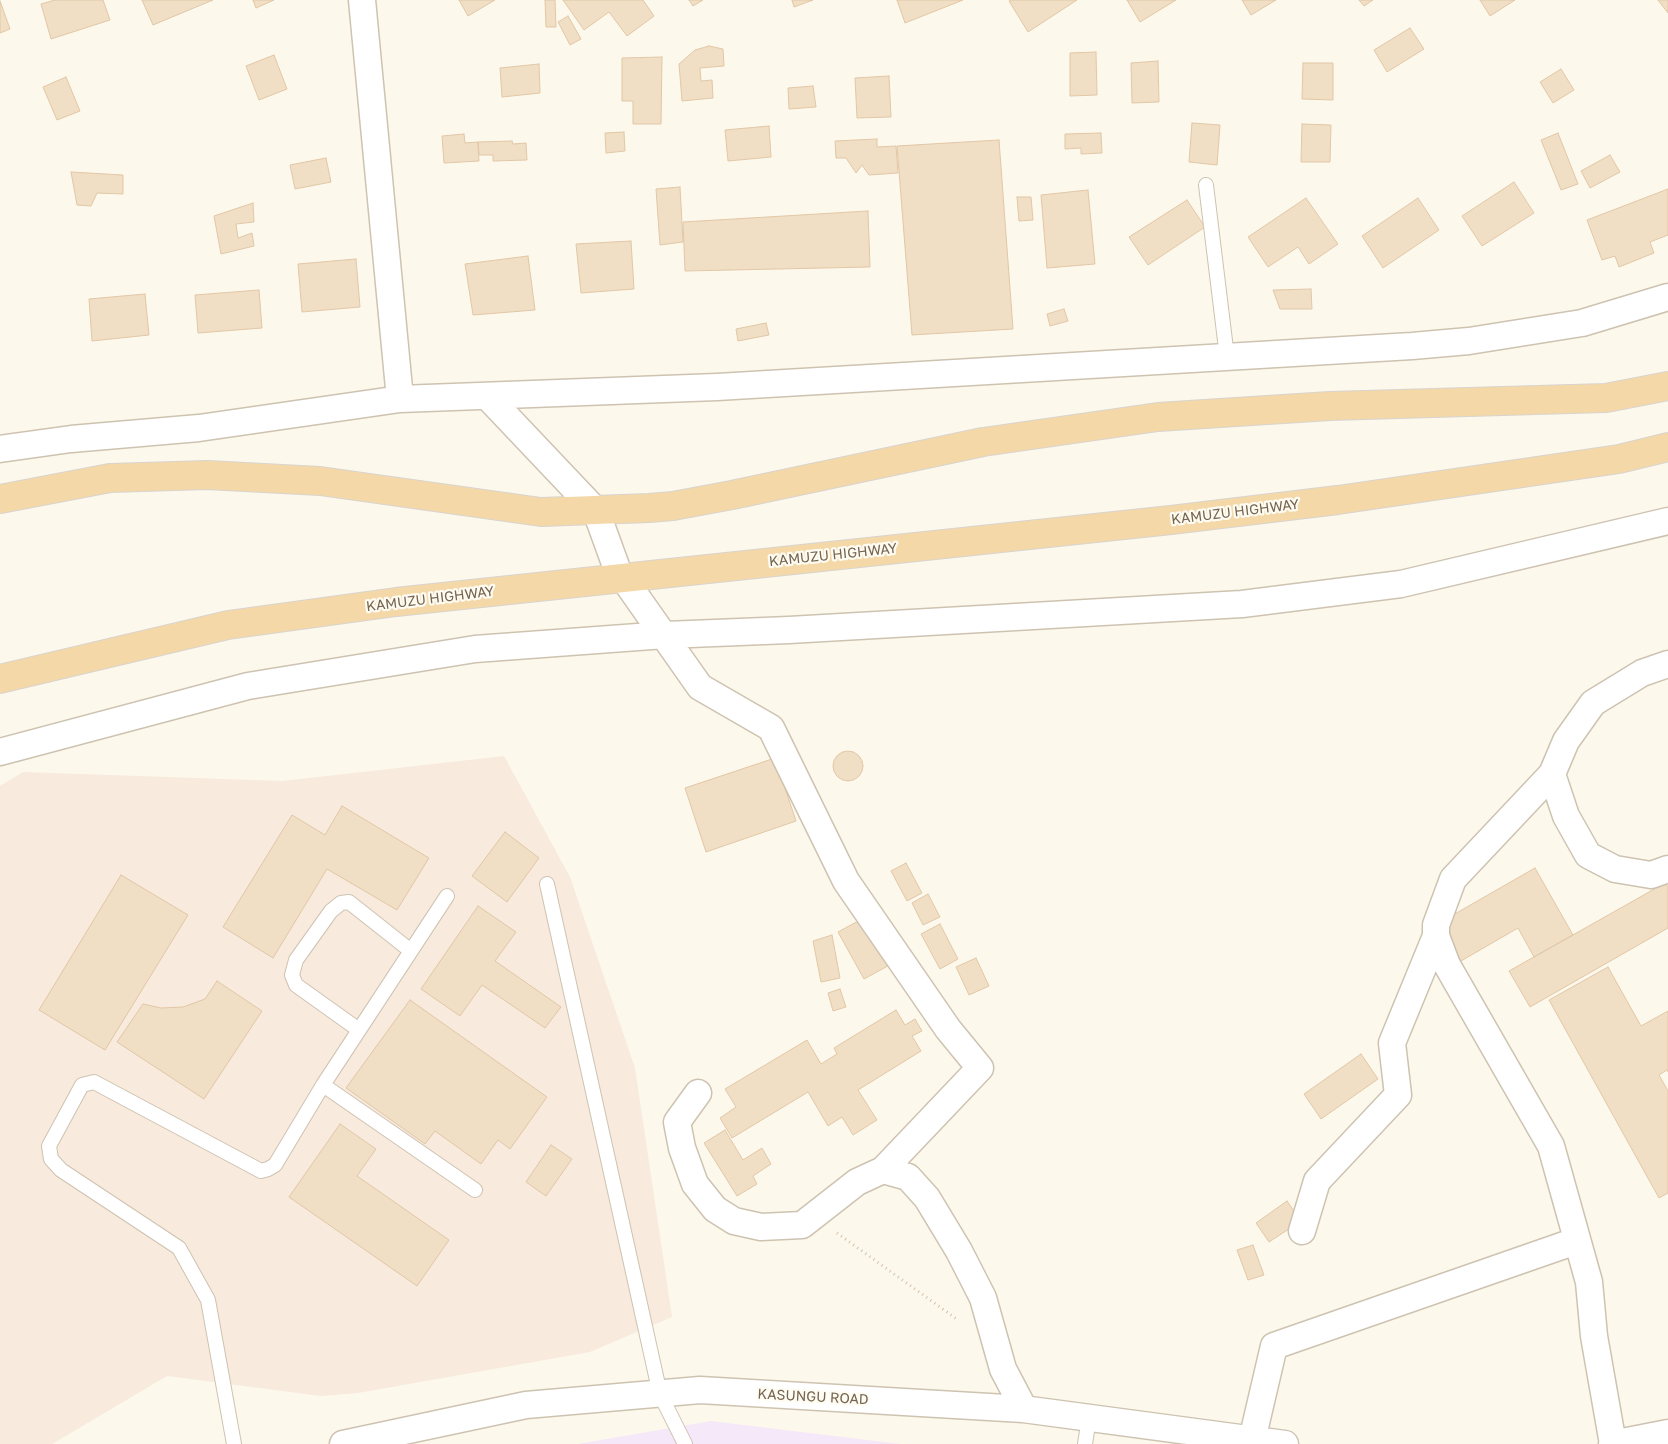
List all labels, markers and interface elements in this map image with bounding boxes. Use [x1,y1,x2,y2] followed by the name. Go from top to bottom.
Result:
[1170,496,1300,528] street label: KAMUZU HIGHWAY
[768,540,898,570] street label: KAMUZU HIGHWAY
[365,583,495,615] street label: KAMUZU HIGHWAY
[757,1386,869,1408] street label: KASUNGU ROAD

